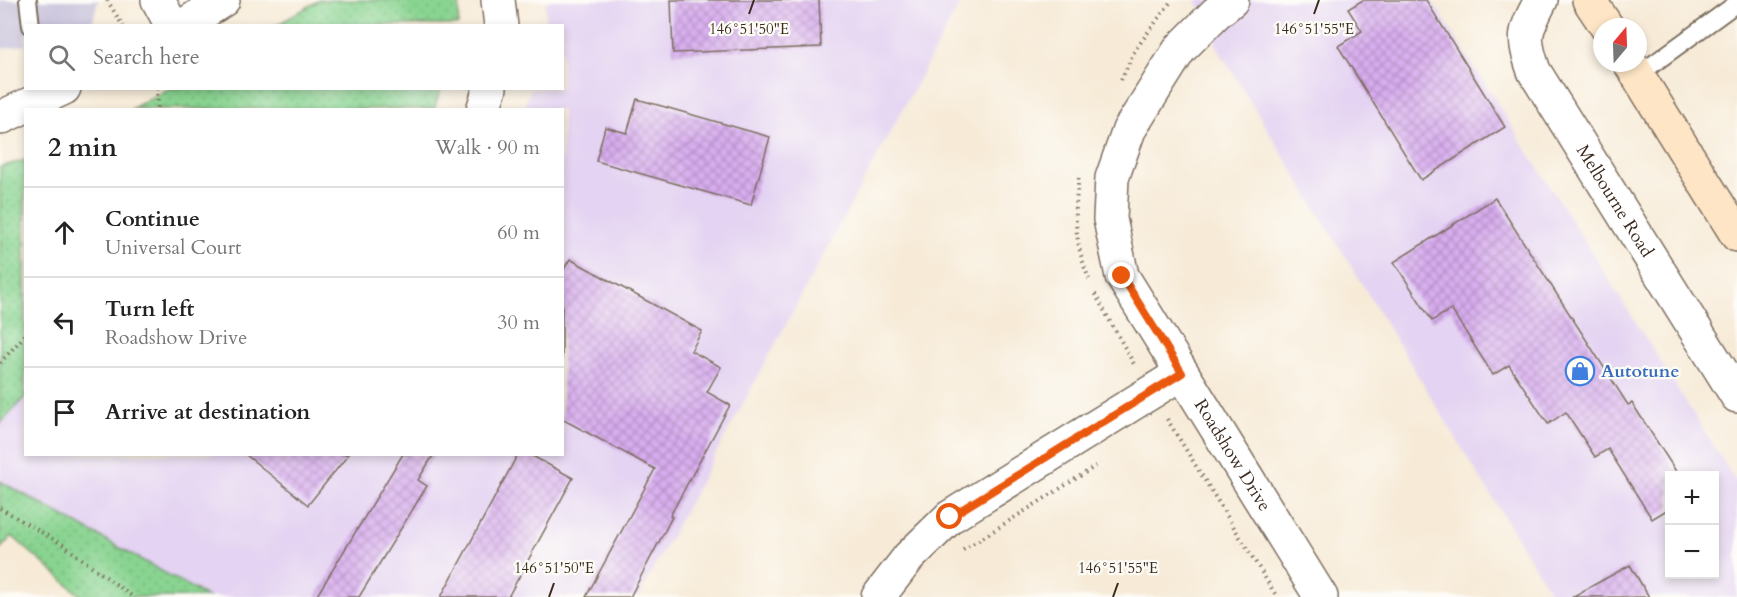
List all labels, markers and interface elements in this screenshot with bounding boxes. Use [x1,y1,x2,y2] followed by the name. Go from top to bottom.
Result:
[1593,18,1647,72] north arrow
[709,19,789,39] text: 146°51'50"E
[1274,19,1354,39] text: 146°51'55"E
[24,24,564,90] search box
[45,41,78,74] icon: search
[93,42,200,72] text: Search here
[48,130,117,165] text: 2 min
[435,134,540,161] text: Walk · 90 m
[1570,140,1659,262] street label: Melbourne Road
[105,204,200,234] text: Continue
[48,216,81,249] icon: ahead
[497,219,540,246] text: 60 m
[105,234,241,261] text: Universal Court
[1108,262,1134,288] route end
[105,294,194,324] text: Turn left
[48,306,81,339] icon: left
[497,309,540,336] text: 30 m
[105,324,247,351] text: Roadshow Drive
[1564,355,1596,387] shop icon: Autotune
[1601,359,1679,384] place label: Autotune
[1188,394,1277,516] street label: Roadshow Drive
[48,396,81,429] icon: arrive
[105,397,310,427] text: Arrive at destination
[1665,471,1719,579] map controls
[1665,471,1719,525] button: +
[936,503,962,529] route start
[1665,525,1719,579] button: −
[514,558,594,578] text: 146°51'50"E
[1078,558,1158,578] text: 146°51'55"E

